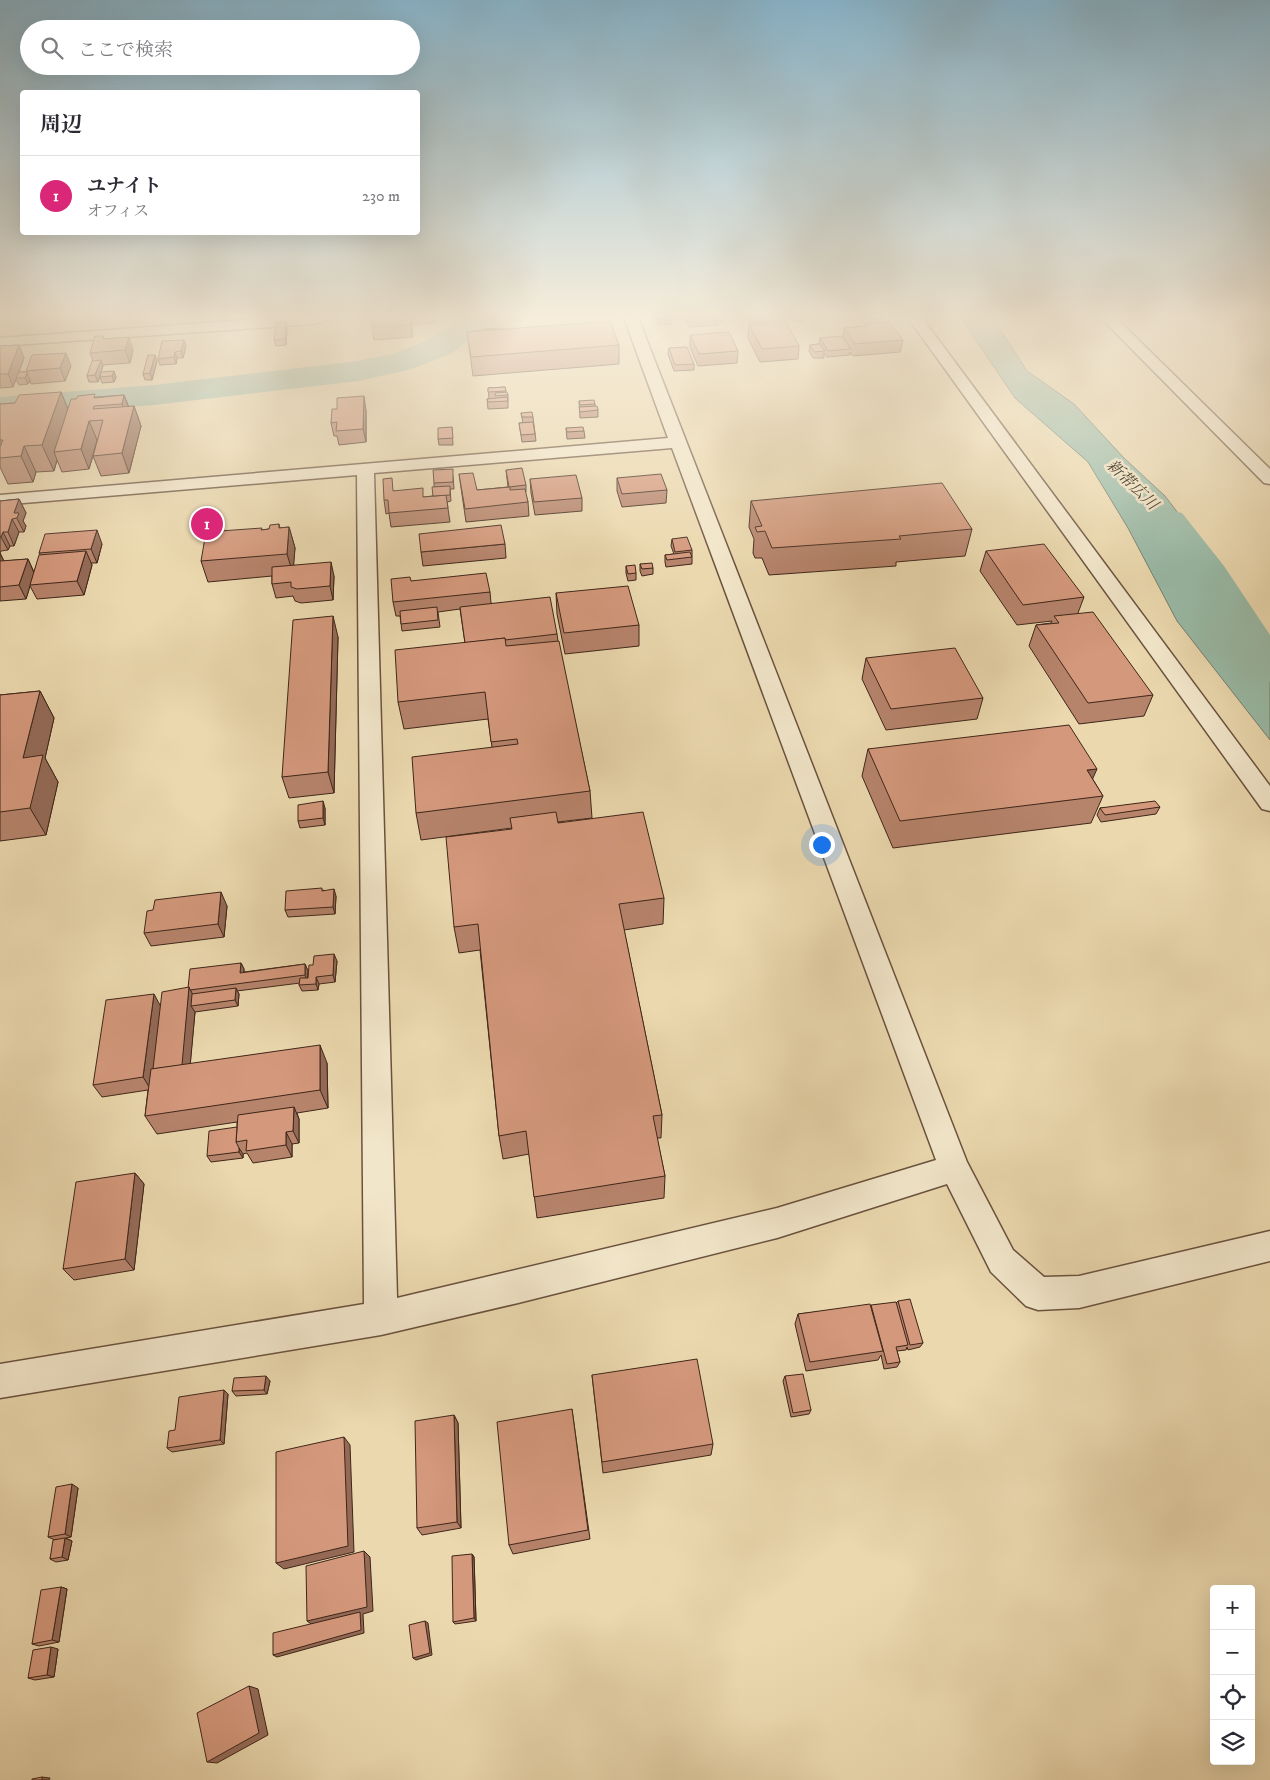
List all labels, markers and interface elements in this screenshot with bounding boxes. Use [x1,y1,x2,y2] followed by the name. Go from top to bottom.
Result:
[20,20,420,75] search box
[38,34,66,62] icon: search
[78,39,173,62] text: ここで検索
[40,112,82,138] text: 周辺
[87,175,162,198] text: ユナイト
[53,186,59,206] text: 1
[362,186,400,206] text: 230 m
[87,201,149,221] text: オフィス
[1102,455,1164,516] water label: 新帯広川
[191,505,223,543] pin: 1
[809,832,835,858] your location
[1210,1585,1255,1765] map controls
[1210,1585,1255,1630] button: +
[1210,1630,1255,1675] button: −
[1210,1675,1255,1720] button: locate
[1210,1720,1255,1765] button: layers

